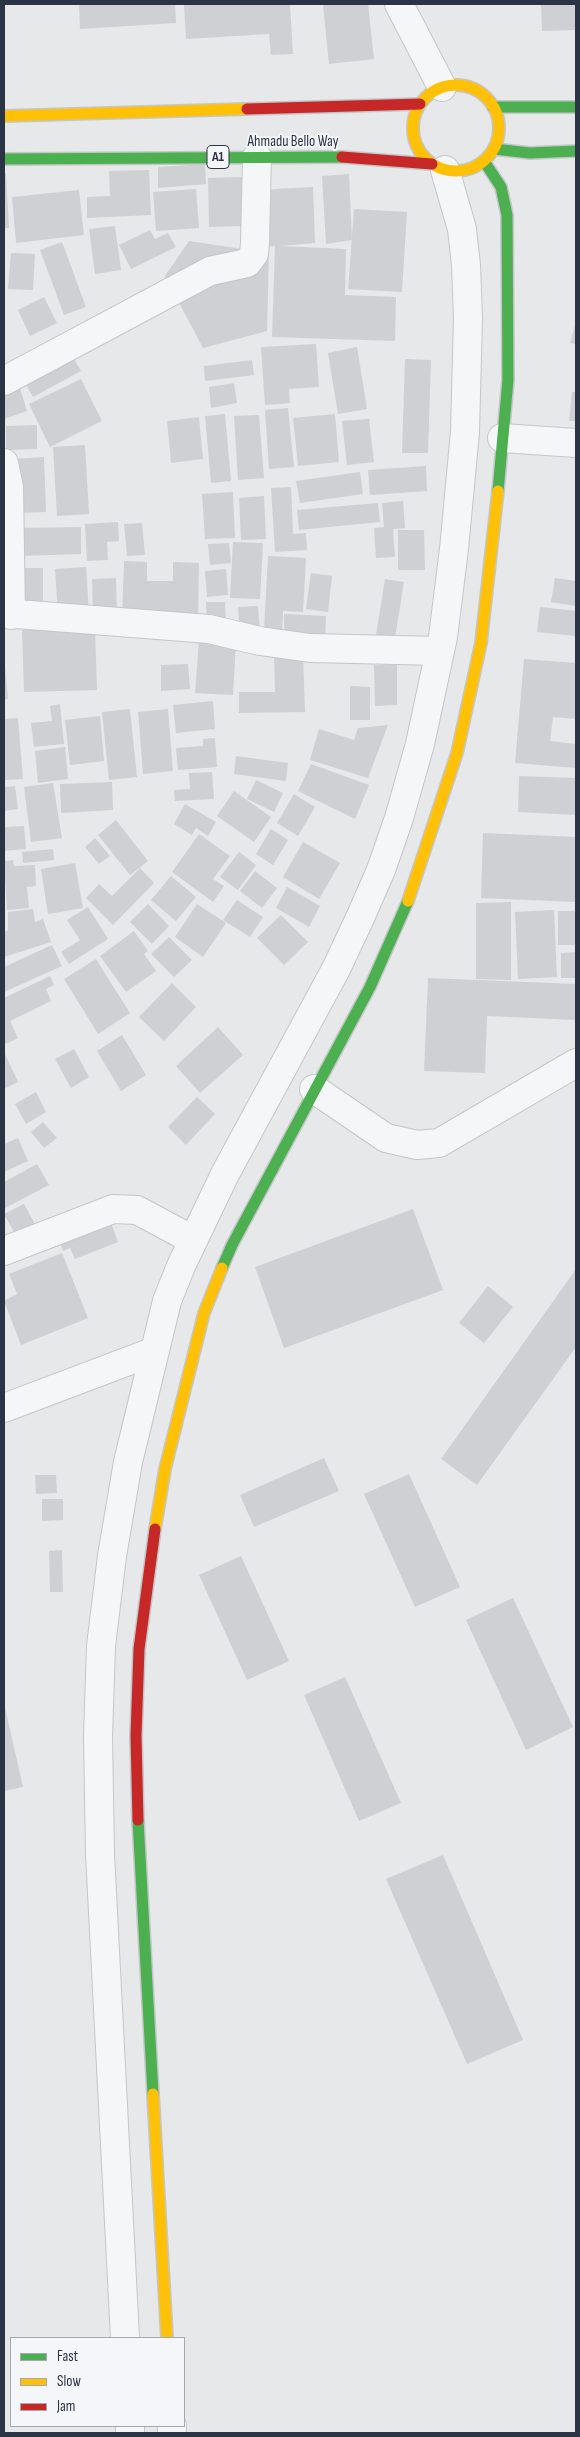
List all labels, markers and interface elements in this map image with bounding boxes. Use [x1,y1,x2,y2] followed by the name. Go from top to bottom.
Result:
[247,133,339,151] street label: Ahmadu Bello Way
[207,146,229,168] road number: A1
[10,2337,185,2427] legend
[57,2347,78,2366] text: Fast
[57,2372,81,2391] text: Slow
[57,2397,75,2416] text: Jam

